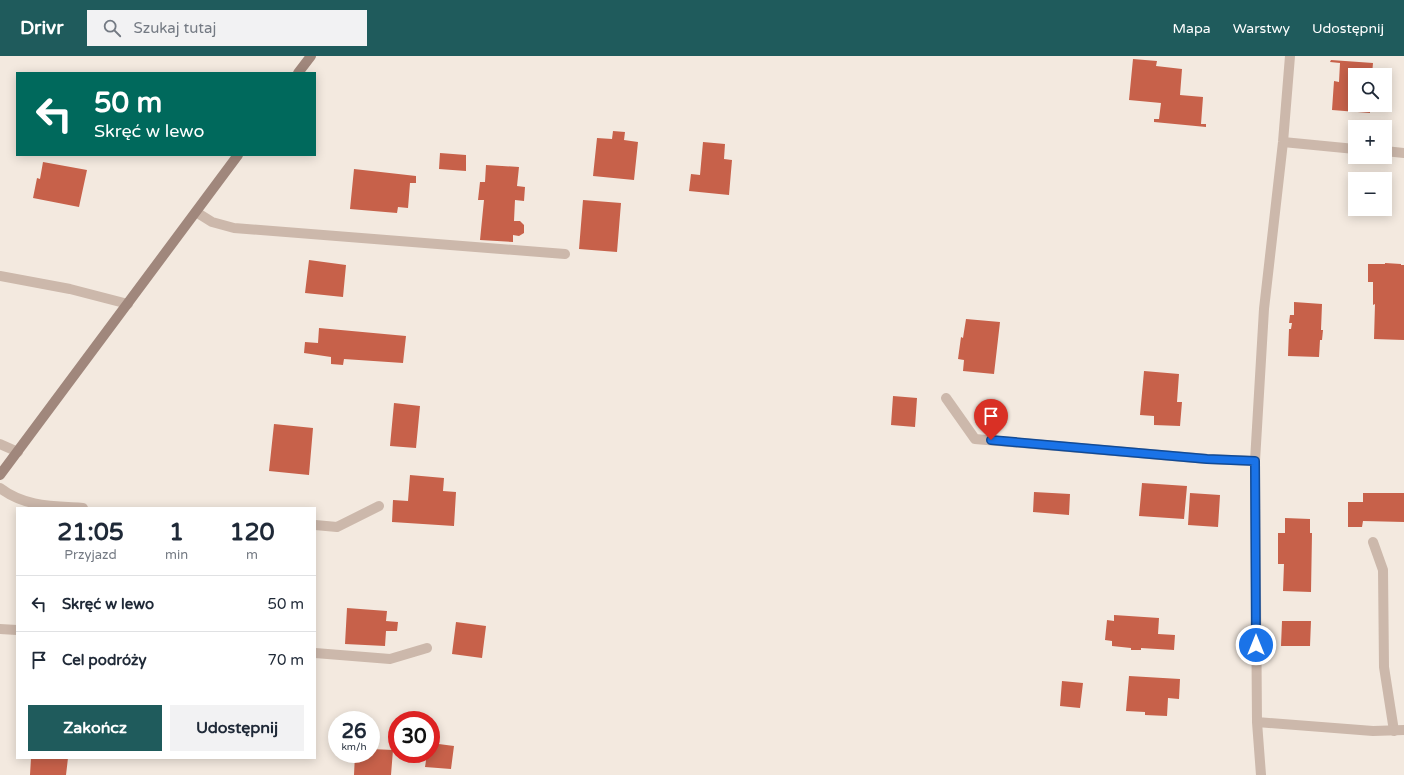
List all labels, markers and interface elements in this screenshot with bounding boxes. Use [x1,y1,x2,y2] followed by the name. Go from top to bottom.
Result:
[87,10,367,46] search box
[20,17,63,39] text: Drivr
[101,17,123,39] icon: search
[133,19,216,37] text: Szukaj tutaj
[1173,20,1211,37] text: Mapa
[1233,20,1290,37] text: Warstwy
[1312,20,1384,37] text: Udostępnij
[1348,68,1392,216] map controls
[1348,68,1392,112] button: search
[94,86,162,120] text: 50 m
[28,88,80,140] icon: left
[94,120,204,142] text: Skręć w lewo
[1348,120,1392,164] button: +
[1348,172,1392,216] button: −
[974,399,1008,440] pin
[980,405,1002,427] icon: arrive
[57,518,124,547] text: 21:05
[169,518,184,547] text: 1
[229,518,275,547] text: 120
[64,547,117,563] text: Przyjazd
[165,547,188,563] text: min
[246,547,258,563] text: m
[28,593,50,615] icon: left
[62,595,154,613] text: Skręć w lewo
[267,595,304,613] text: 50 m
[1235,624,1277,666] position arrow
[28,649,50,671] icon: arrive
[62,651,147,669] text: Cel podróży
[267,651,304,669] text: 70 m
[28,705,162,751] button: Zakończ
[170,705,304,751] button: Udostępnij
[388,711,440,763] speed limit sign: 30
[341,720,367,744] text: 26
[341,741,367,753] text: km/h

